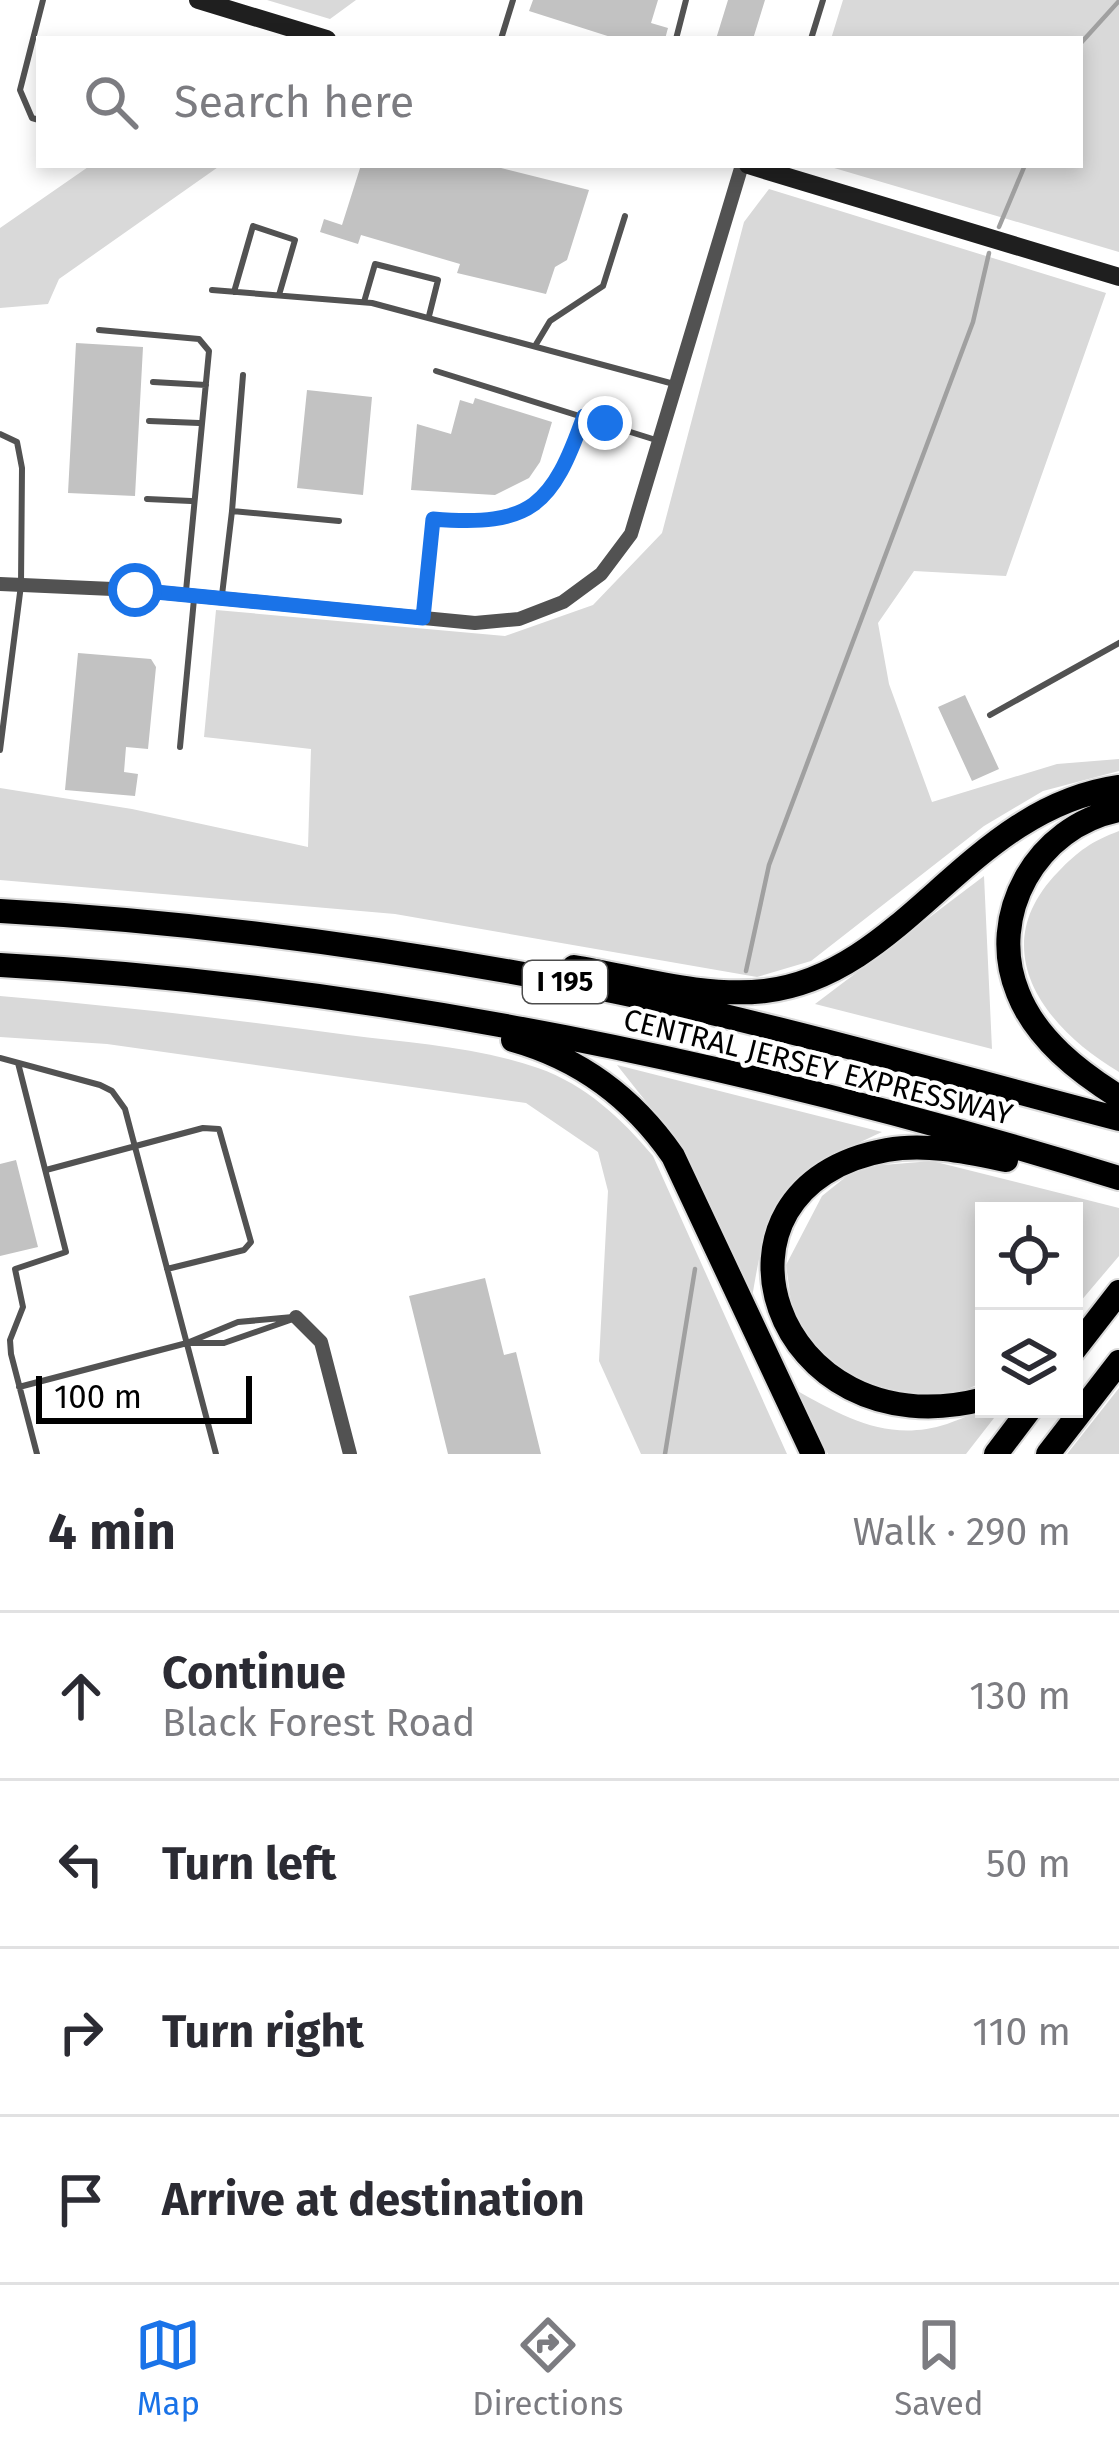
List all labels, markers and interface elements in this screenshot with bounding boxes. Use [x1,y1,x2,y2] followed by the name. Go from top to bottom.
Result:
[36,36,1083,168] search box
[78,69,144,135] icon: search
[174,75,414,129] text: Search here
[578,396,632,450] route end
[108,563,162,617] route start
[523,961,607,1003] road number: I 195
[620,1001,1017,1133] street label: CENTRAL JERSEY EXPRESSWAY
[975,1202,1083,1418] map controls
[975,1202,1083,1310] button: locate
[975,1310,1083,1418] button: layers
[36,1370,252,1423] scale bar
[54,1377,142,1417] text: 100 m
[48,1501,176,1563] text: 4 min
[853,1509,1071,1555] text: Walk · 290 m
[162,1646,346,1700] text: Continue
[48,1663,114,1729] icon: ahead
[969,1673,1071,1719] text: 130 m
[162,1700,475,1746] text: Black Forest Road
[48,1831,114,1897] icon: left
[162,1837,336,1891] text: Turn left
[986,1841,1071,1887] text: 50 m
[48,1999,114,2065] icon: right
[162,2005,364,2059] text: Turn right
[972,2009,1071,2055] text: 110 m
[48,2167,114,2233] icon: arrive
[162,2173,585,2227] text: Arrive at destination
[135,2312,201,2424] tab: Map
[472,2312,624,2424] tab: Directions
[894,2312,984,2424] tab: Saved

